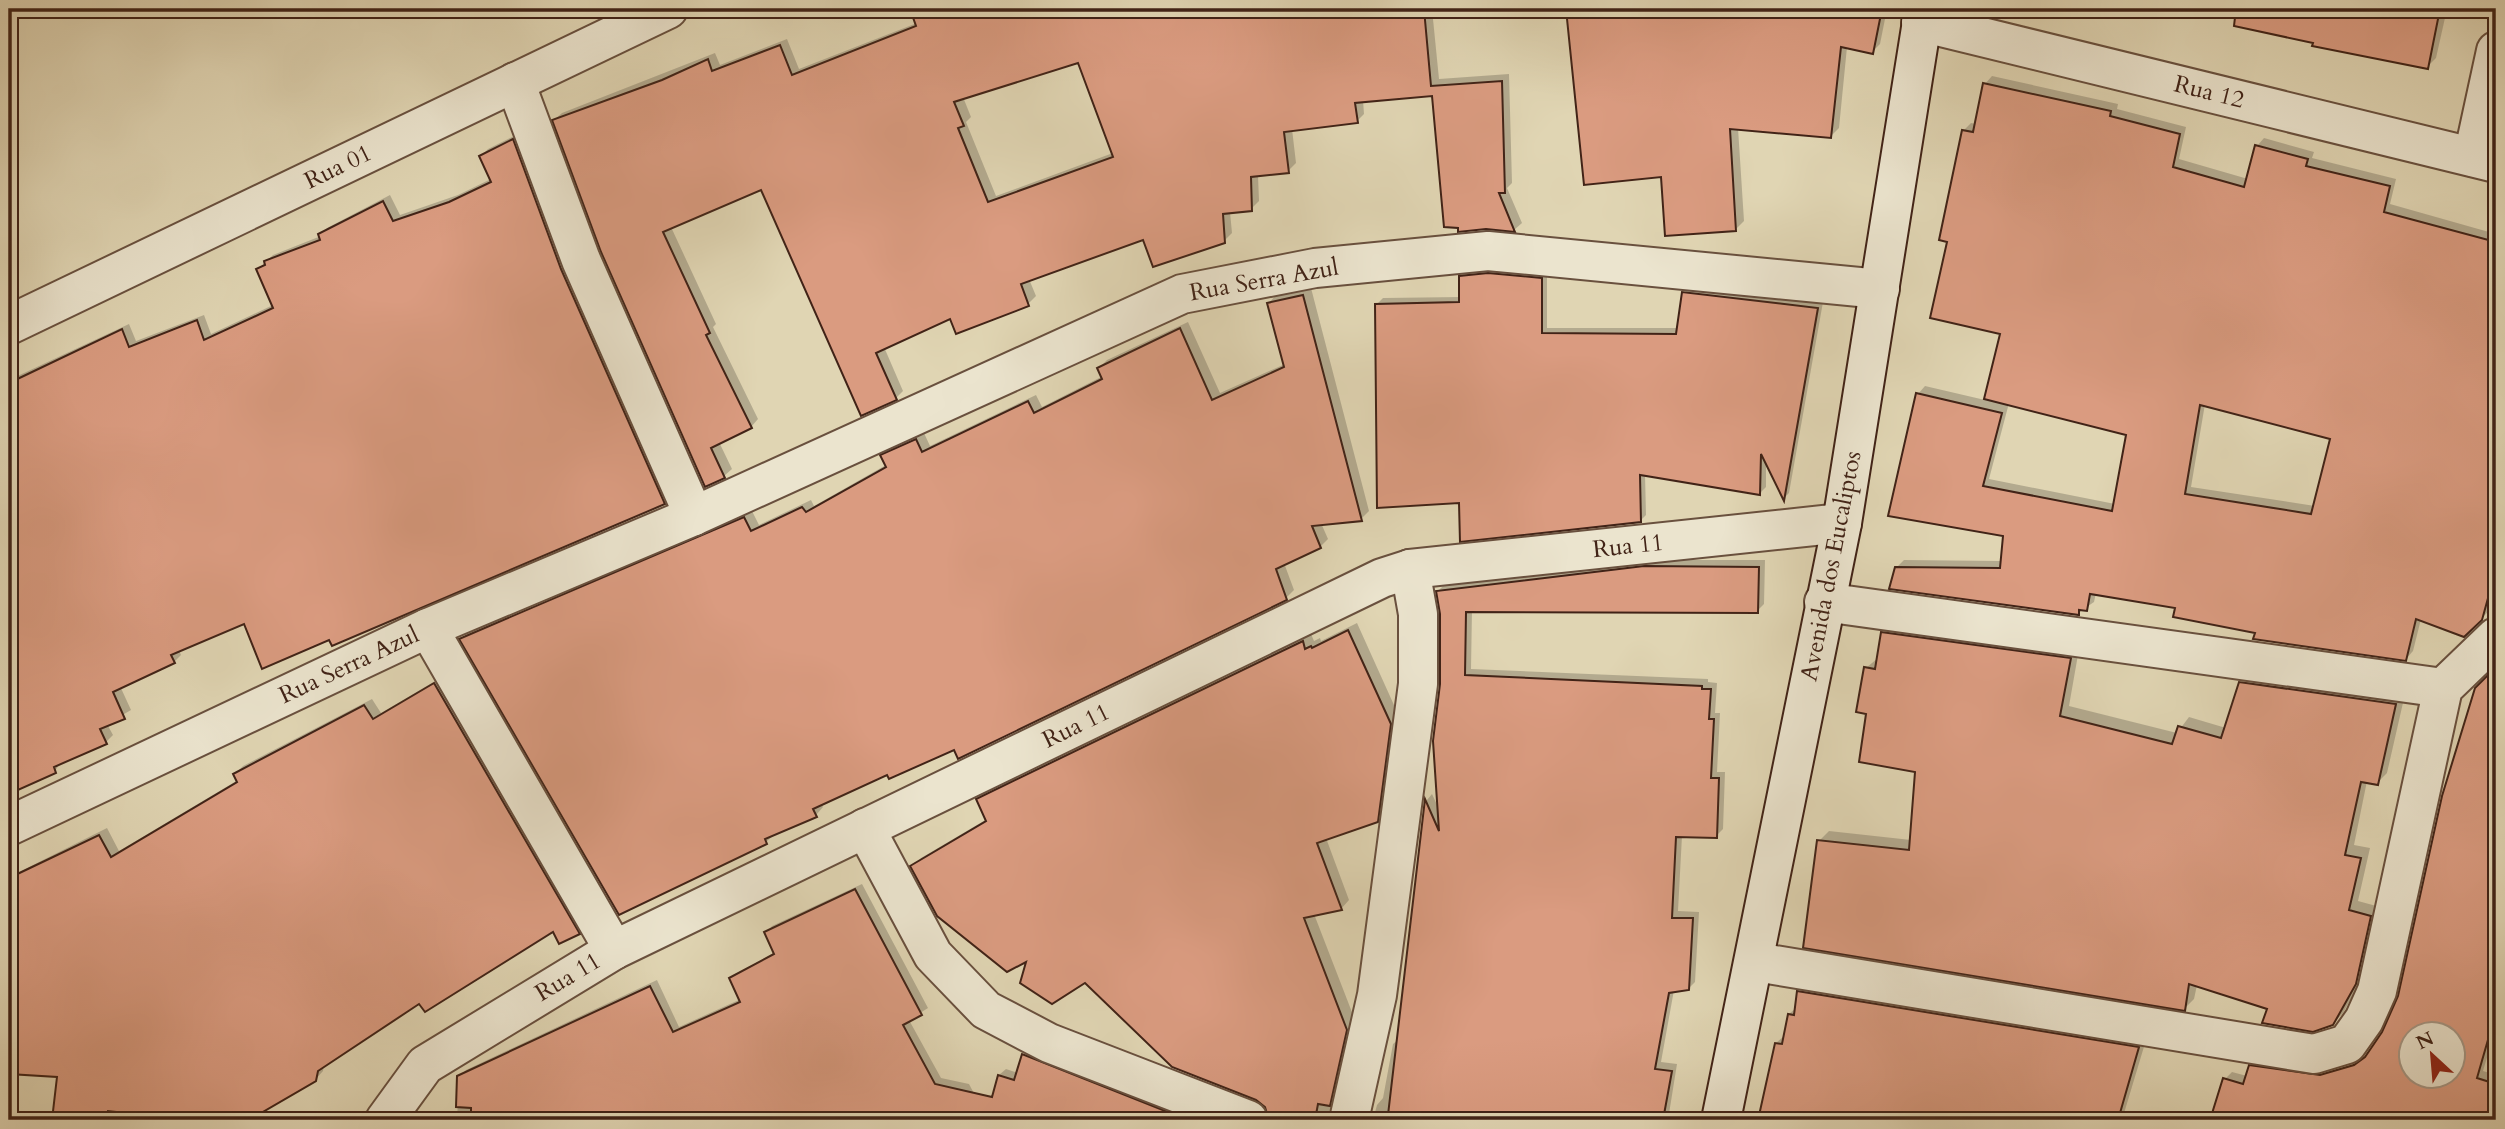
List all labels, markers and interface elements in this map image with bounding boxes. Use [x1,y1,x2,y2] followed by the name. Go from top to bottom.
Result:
[2170,67,2248,117] street label: Rua 12
[299,137,377,197] street label: Rua 01
[1187,251,1341,309] street label: Rua Serra Azul
[1792,448,1870,684] street label: Avenida dos Eucaliptos
[1591,526,1665,566] street label: Rua 11
[274,618,424,712] street label: Rua Serra Azul
[1037,696,1115,756] street label: Rua 11
[529,945,607,1009] street label: Rua 11
[2396,1020,2466,1090] north arrow
[2412,1025,2439,1056] text: N

